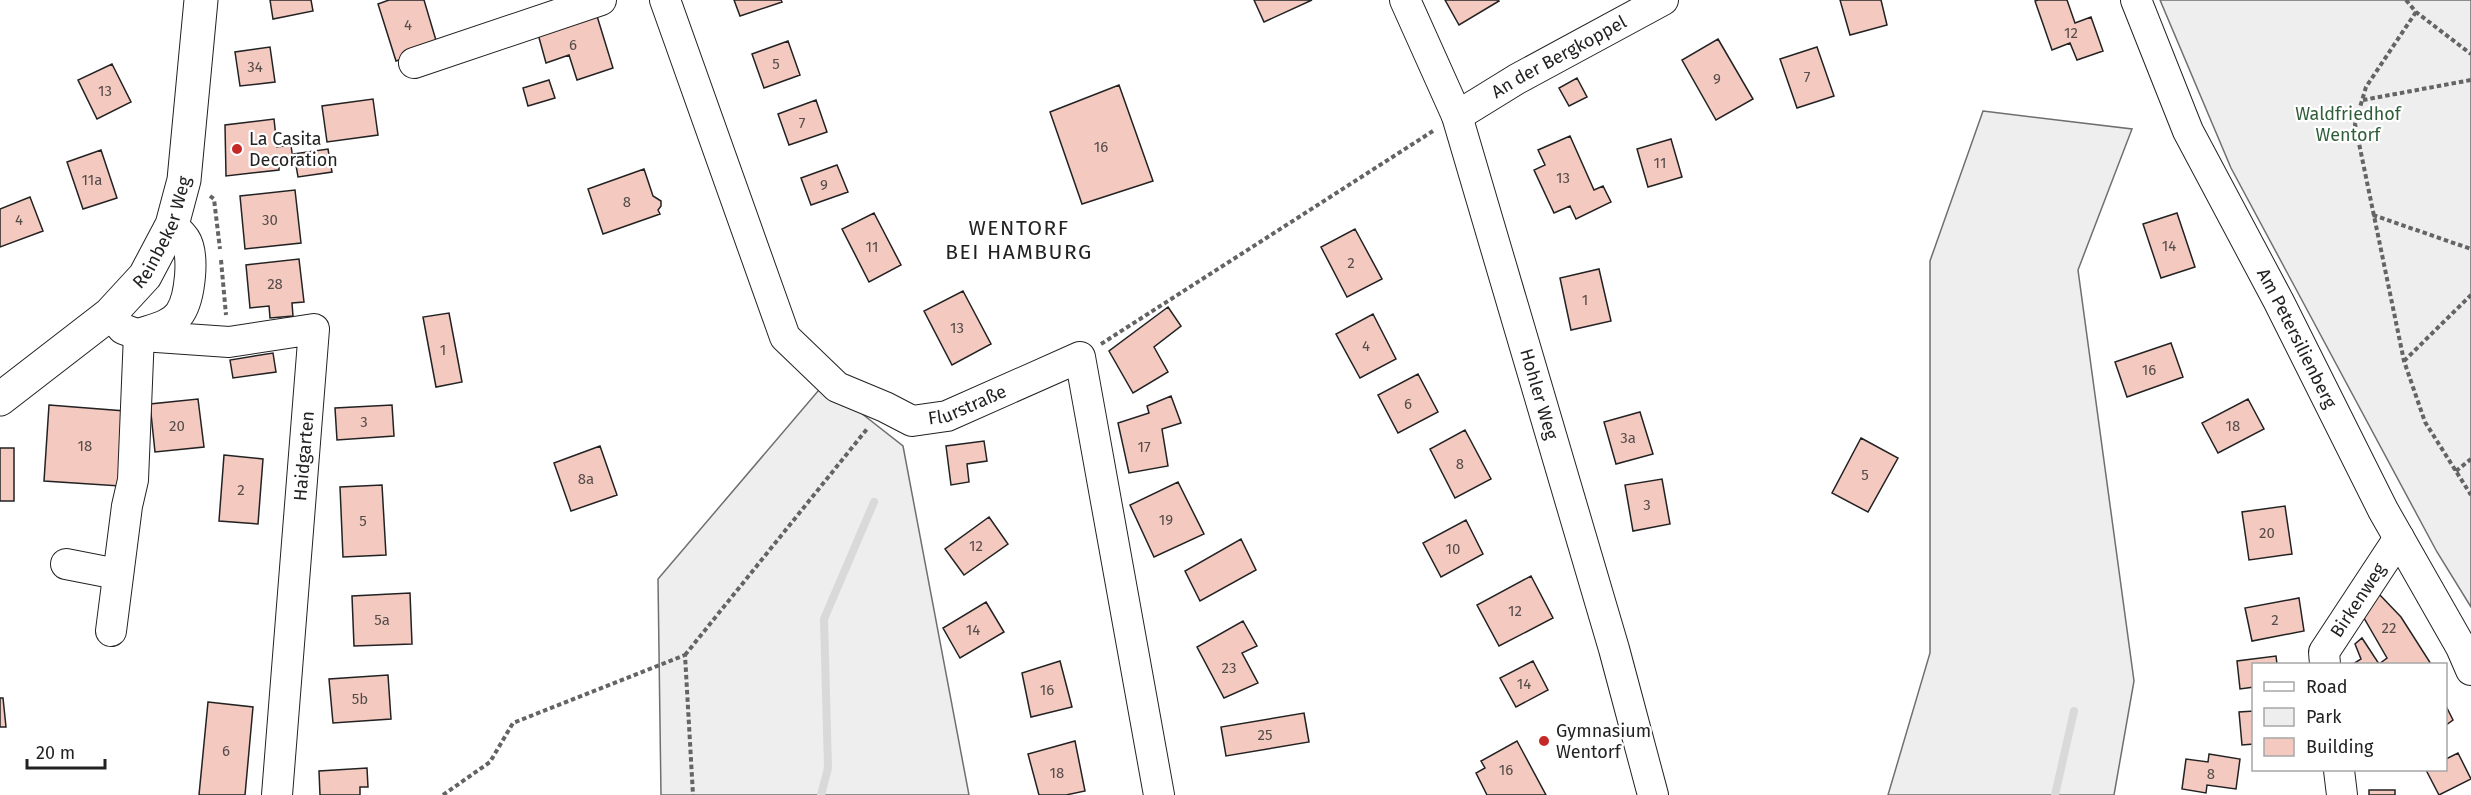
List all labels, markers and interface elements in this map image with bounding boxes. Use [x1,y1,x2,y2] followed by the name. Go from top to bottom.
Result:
[1487,11,1630,103] street label: An der Bergkoppel
[404,16,412,34] house number: 4
[2064,24,2078,42] house number: 12
[569,36,577,54] house number: 6
[772,55,780,73] house number: 5
[247,58,263,76] house number: 34
[1804,68,1811,86] house number: 7
[1713,70,1721,88] house number: 9
[98,82,112,100] house number: 13
[2295,103,2403,146] park label: Waldfriedhof Wentorf
[799,114,806,132] house number: 7
[249,128,338,171] place label: La Casita Decoration
[1094,138,1108,156] house number: 16
[230,142,244,156] marker: La Casita Decoration
[1654,154,1666,172] house number: 11
[1556,169,1570,187] house number: 13
[82,171,102,189] house number: 11a
[128,173,196,293] street label: Reinbeker Weg
[820,176,828,194] house number: 9
[623,193,631,211] house number: 8
[15,211,23,229] house number: 4
[262,211,278,229] house number: 30
[945,215,1093,265] district label: WENTORF BEI HAMBURG
[2162,237,2176,255] house number: 14
[866,238,878,256] house number: 11
[1347,254,1355,272] house number: 2
[2252,265,2342,412] street label: Am Petersilienberg
[267,275,283,293] house number: 28
[1582,291,1588,309] house number: 1
[950,319,964,337] house number: 13
[1362,337,1370,355] house number: 4
[440,341,446,359] house number: 1
[1515,346,1563,443] street label: Hohler Weg
[2142,361,2156,379] house number: 16
[927,380,1010,430] street label: Flurstraße
[1404,395,1412,413] house number: 6
[289,410,319,502] street label: Haidgarten
[360,413,368,431] house number: 3
[169,417,185,435] house number: 20
[2226,417,2240,435] house number: 18
[1620,429,1636,447] house number: 3a
[78,437,92,455] house number: 18
[1137,438,1151,456] house number: 17
[1456,455,1464,473] house number: 8
[1861,466,1869,484] house number: 5
[578,470,594,488] house number: 8a
[237,481,245,499] house number: 2
[1643,496,1651,514] house number: 3
[1159,511,1173,529] house number: 19
[359,512,367,530] house number: 5
[2259,524,2275,542] house number: 20
[969,537,983,555] house number: 12
[1446,540,1460,558] house number: 10
[2326,558,2391,642] street label: Birkenweg
[1508,602,1522,620] house number: 12
[374,611,390,629] house number: 5a
[2271,611,2279,629] house number: 2
[2382,619,2396,637] house number: 22
[966,621,980,639] house number: 14
[1222,659,1236,677] house number: 23
[2252,663,2447,771] legend
[1517,675,1531,693] house number: 14
[2306,676,2348,698] text: Road
[1040,681,1054,699] house number: 16
[352,690,368,708] house number: 5b
[2306,706,2342,728] text: Park
[1556,720,1651,763] place label: Gymnasium Wentorf
[1258,726,1272,744] house number: 25
[27,732,105,770] scale bar
[1537,734,1551,748] marker: Gymnasium Wentorf
[2306,736,2374,758] text: Building
[36,742,75,764] text: 20 m
[222,742,230,760] house number: 6
[1499,761,1513,779] house number: 16
[1050,764,1064,782] house number: 18
[2207,765,2215,783] house number: 8

